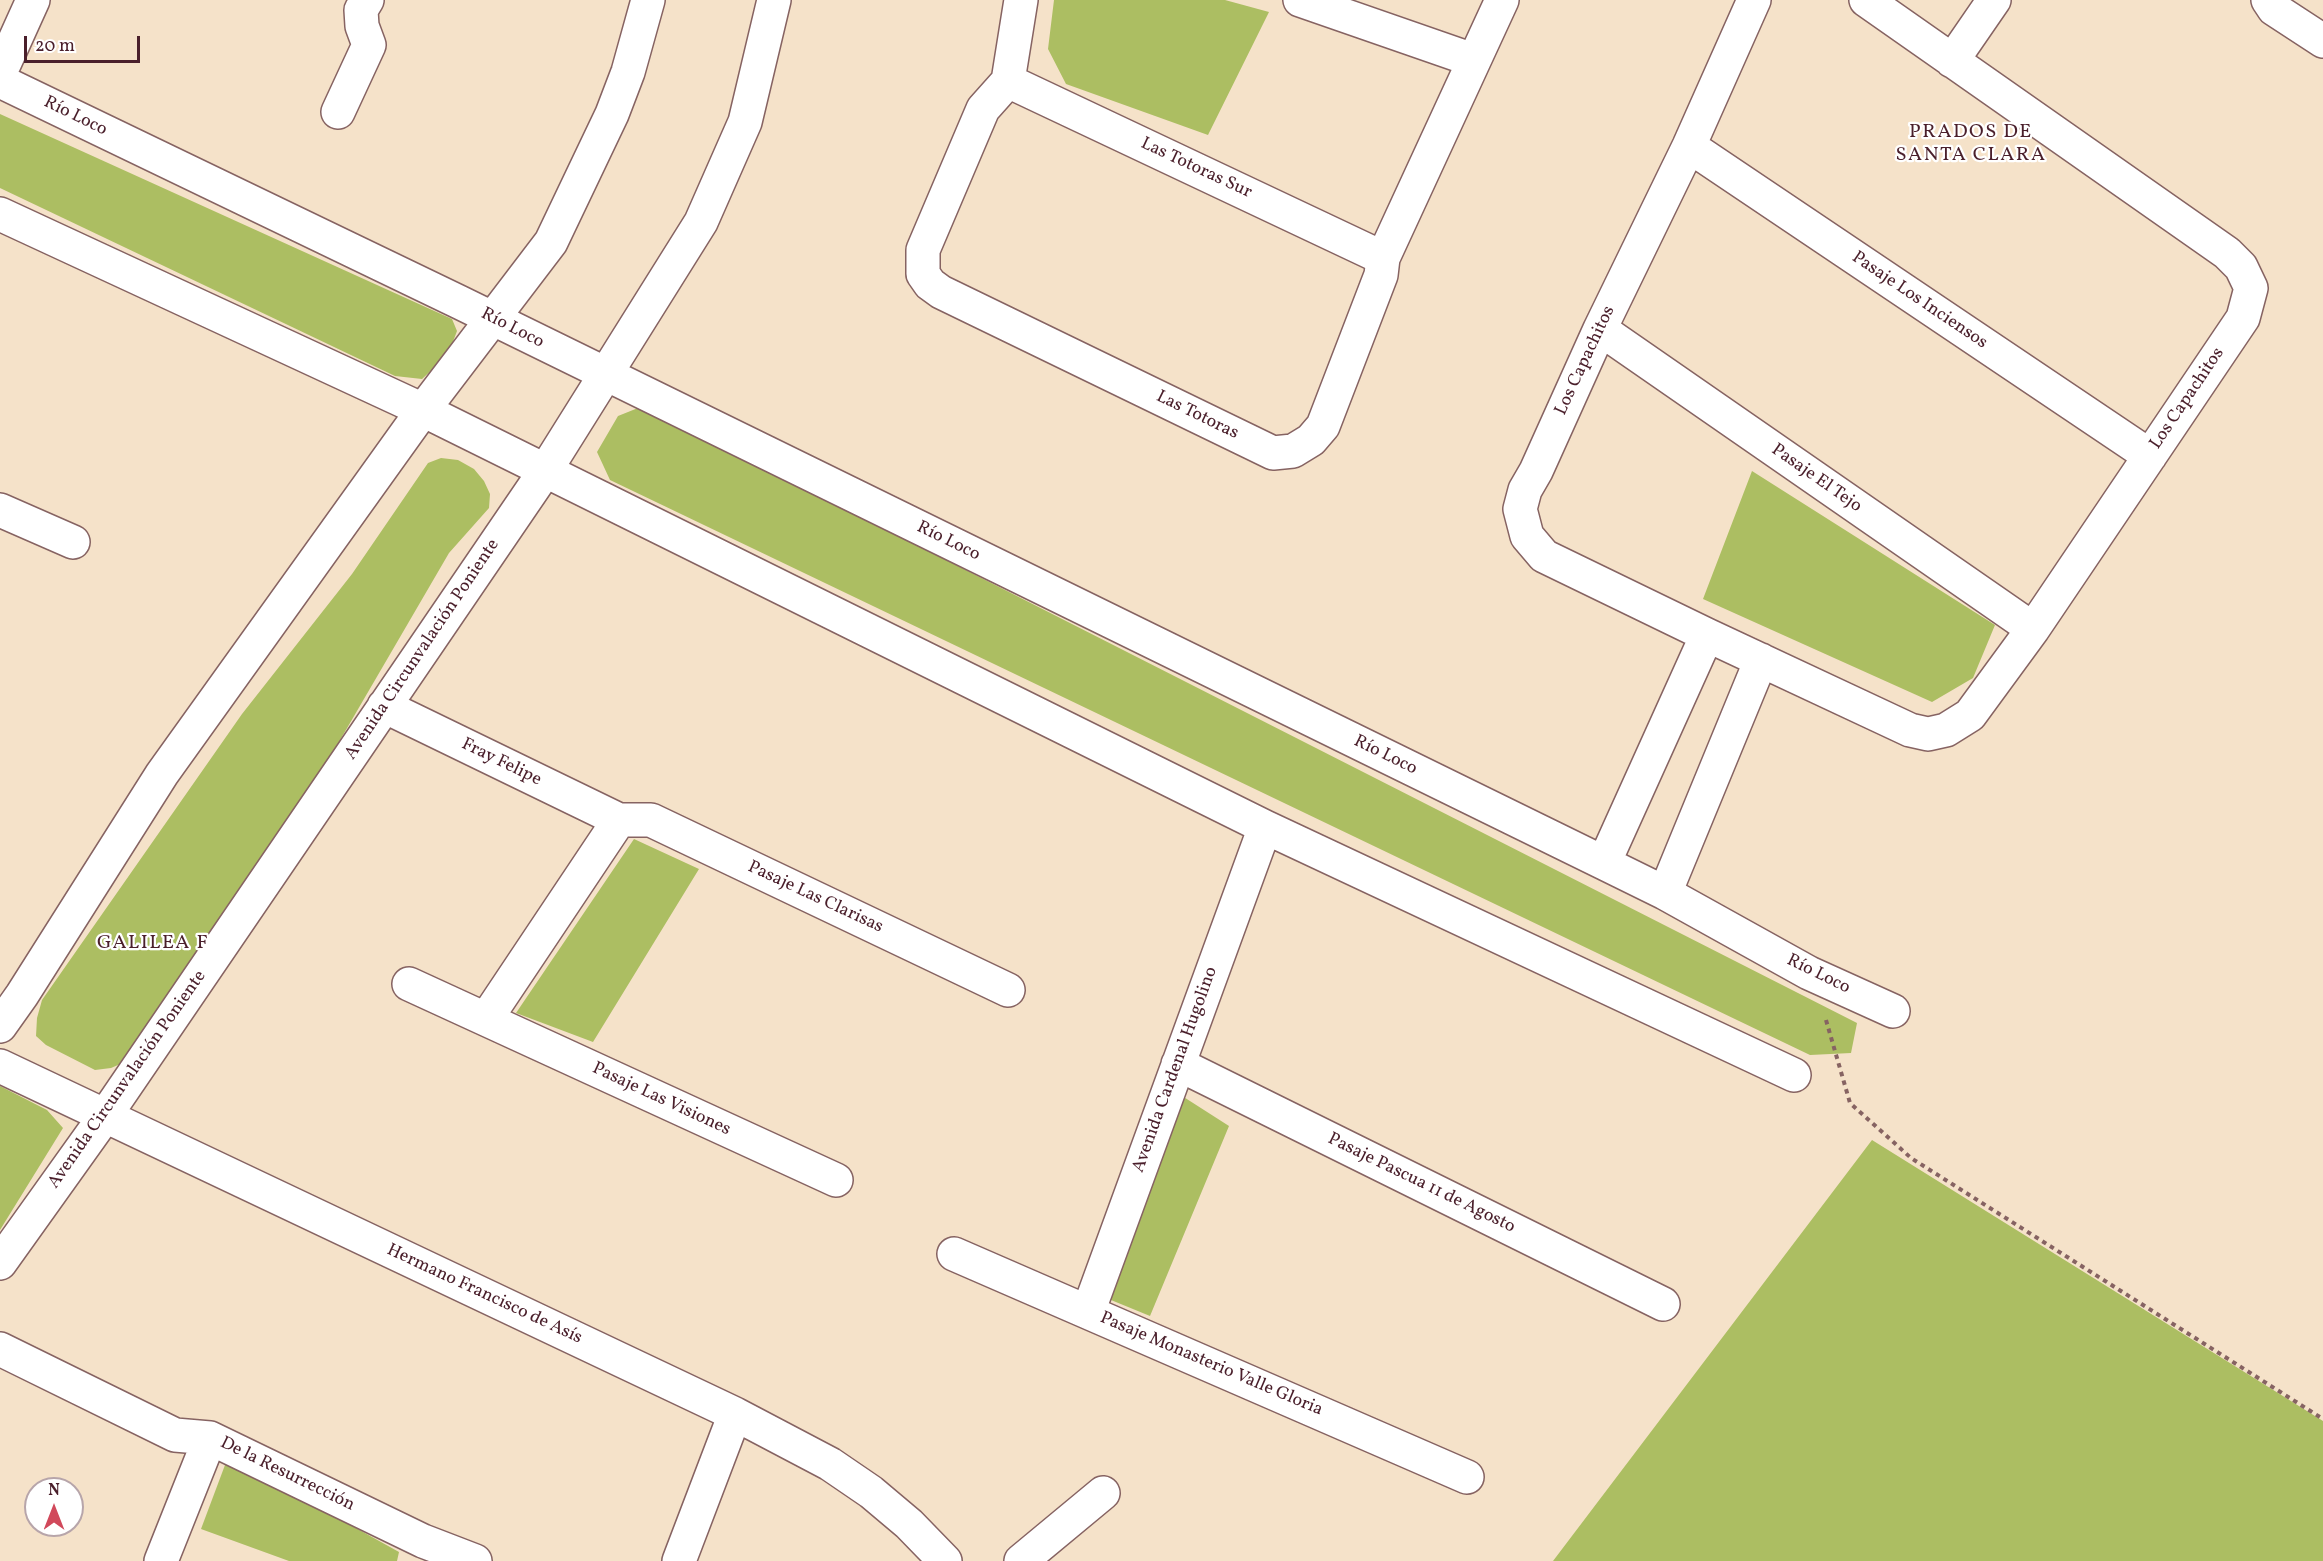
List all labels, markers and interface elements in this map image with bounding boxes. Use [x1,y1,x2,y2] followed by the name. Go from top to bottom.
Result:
[27,24,142,62] scale bar
[35,34,75,59] text: 20 m
[40,92,110,142] street label: Río Loco
[1896,121,2046,168] district label: PRADOS DE SANTA CLARA
[1137,134,1255,204] street label: Las Totoras Sur
[1847,248,1991,354] street label: Pasaje Los Inciensos
[1551,303,1621,419] street label: Los Capachitos
[477,304,547,354] street label: Río Loco
[2146,344,2230,454] street label: Los Capachitos
[1152,387,1242,445] street label: Las Totoras
[1767,440,1865,518] street label: Pasaje El Tejo
[913,517,983,567] street label: Río Loco
[341,536,505,764] street label: Avenida Circunvalación Poniente
[1350,731,1420,781] street label: Río Loco
[458,734,544,792] street label: Fray Felipe
[744,857,886,939] street label: Pasaje Las Clarisas
[97,932,209,956] district label: GALILEA F
[1783,950,1853,1000] street label: Río Loco
[1129,964,1223,1176] street label: Avenida Cardenal Hugolino
[44,967,212,1193] street label: Avenida Circunvalación Poniente
[588,1058,734,1142] street label: Pasaje Las Visiones
[1324,1129,1518,1239] street label: Pasaje Pascua 11 de Agosto
[383,1240,585,1350] street label: Hermano Francisco de Asís
[1096,1308,1326,1422] street label: Pasaje Monasterio Valle Gloria
[216,1433,358,1517] street label: De la Resurrección
[24,1477,84,1537] north arrow
[48,1480,60,1502] text: N

